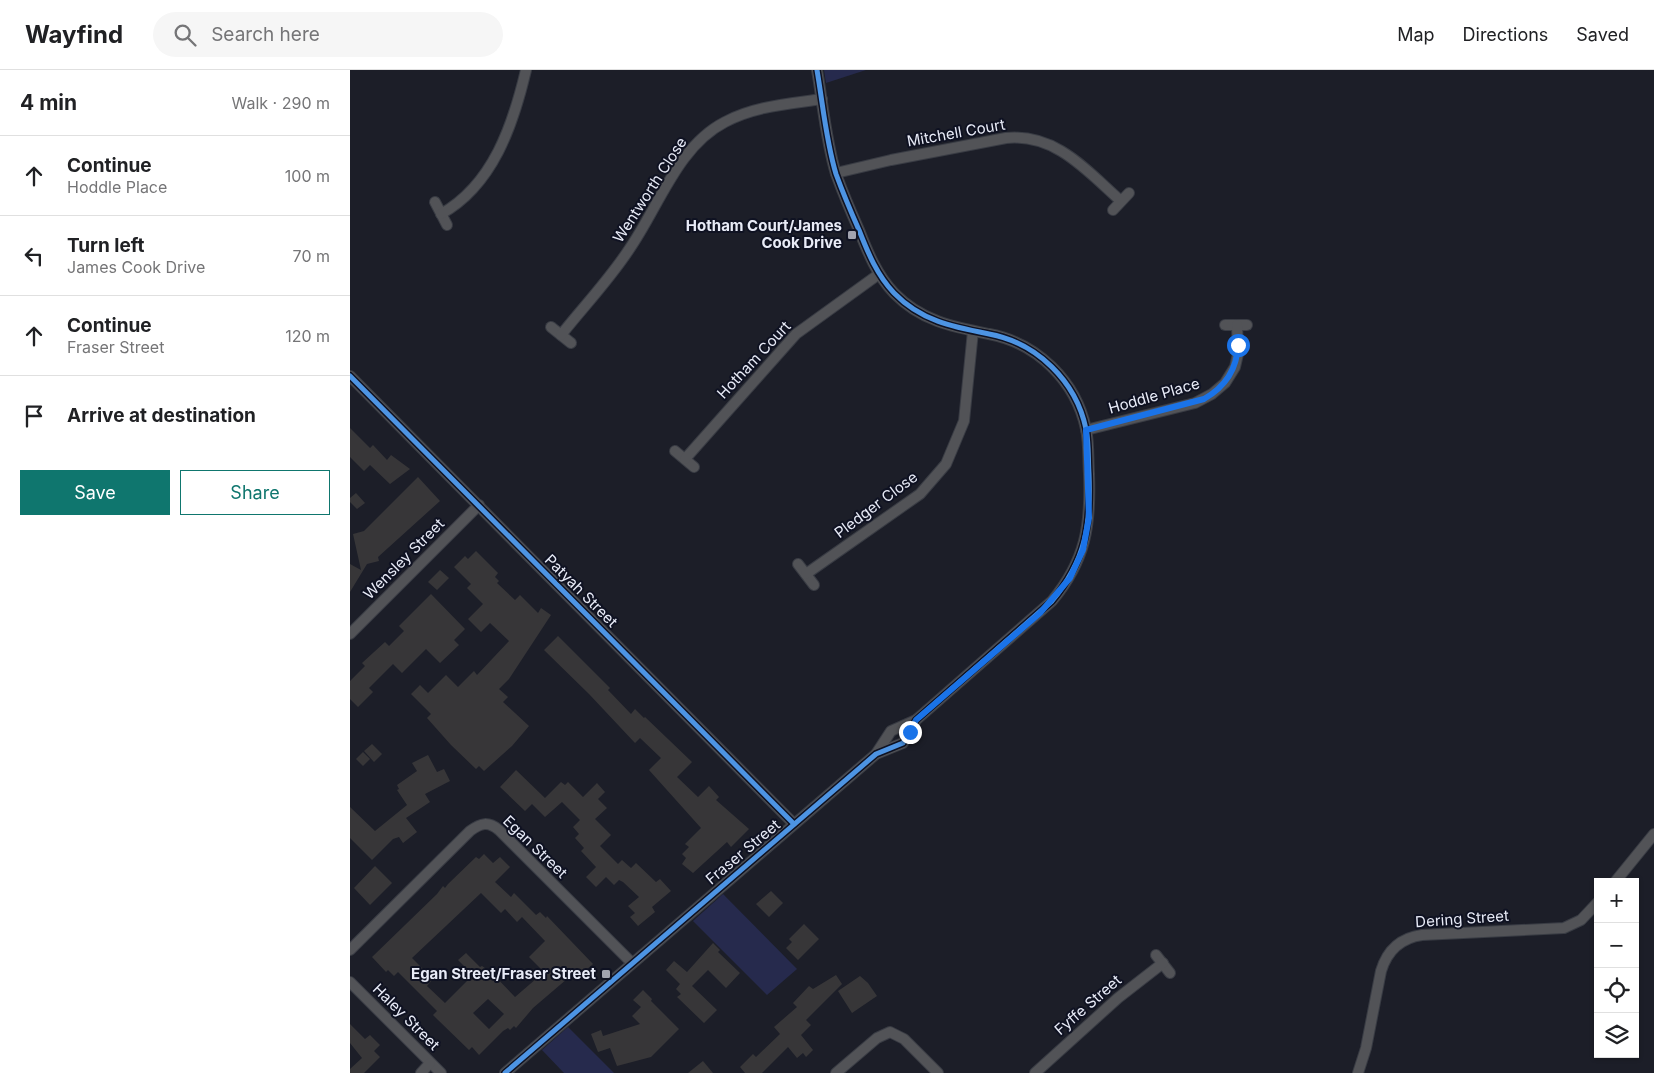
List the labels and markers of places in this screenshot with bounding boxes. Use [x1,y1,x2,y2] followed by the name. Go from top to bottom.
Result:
[686,216,842,252] place label: Hotham Court/James Cook Drive
[846,229,858,241] marker: Hotham Court/James Cook Drive
[411,964,596,983] place label: Egan Street/Fraser Street
[600,968,612,980] marker: Egan Street/Fraser Street

